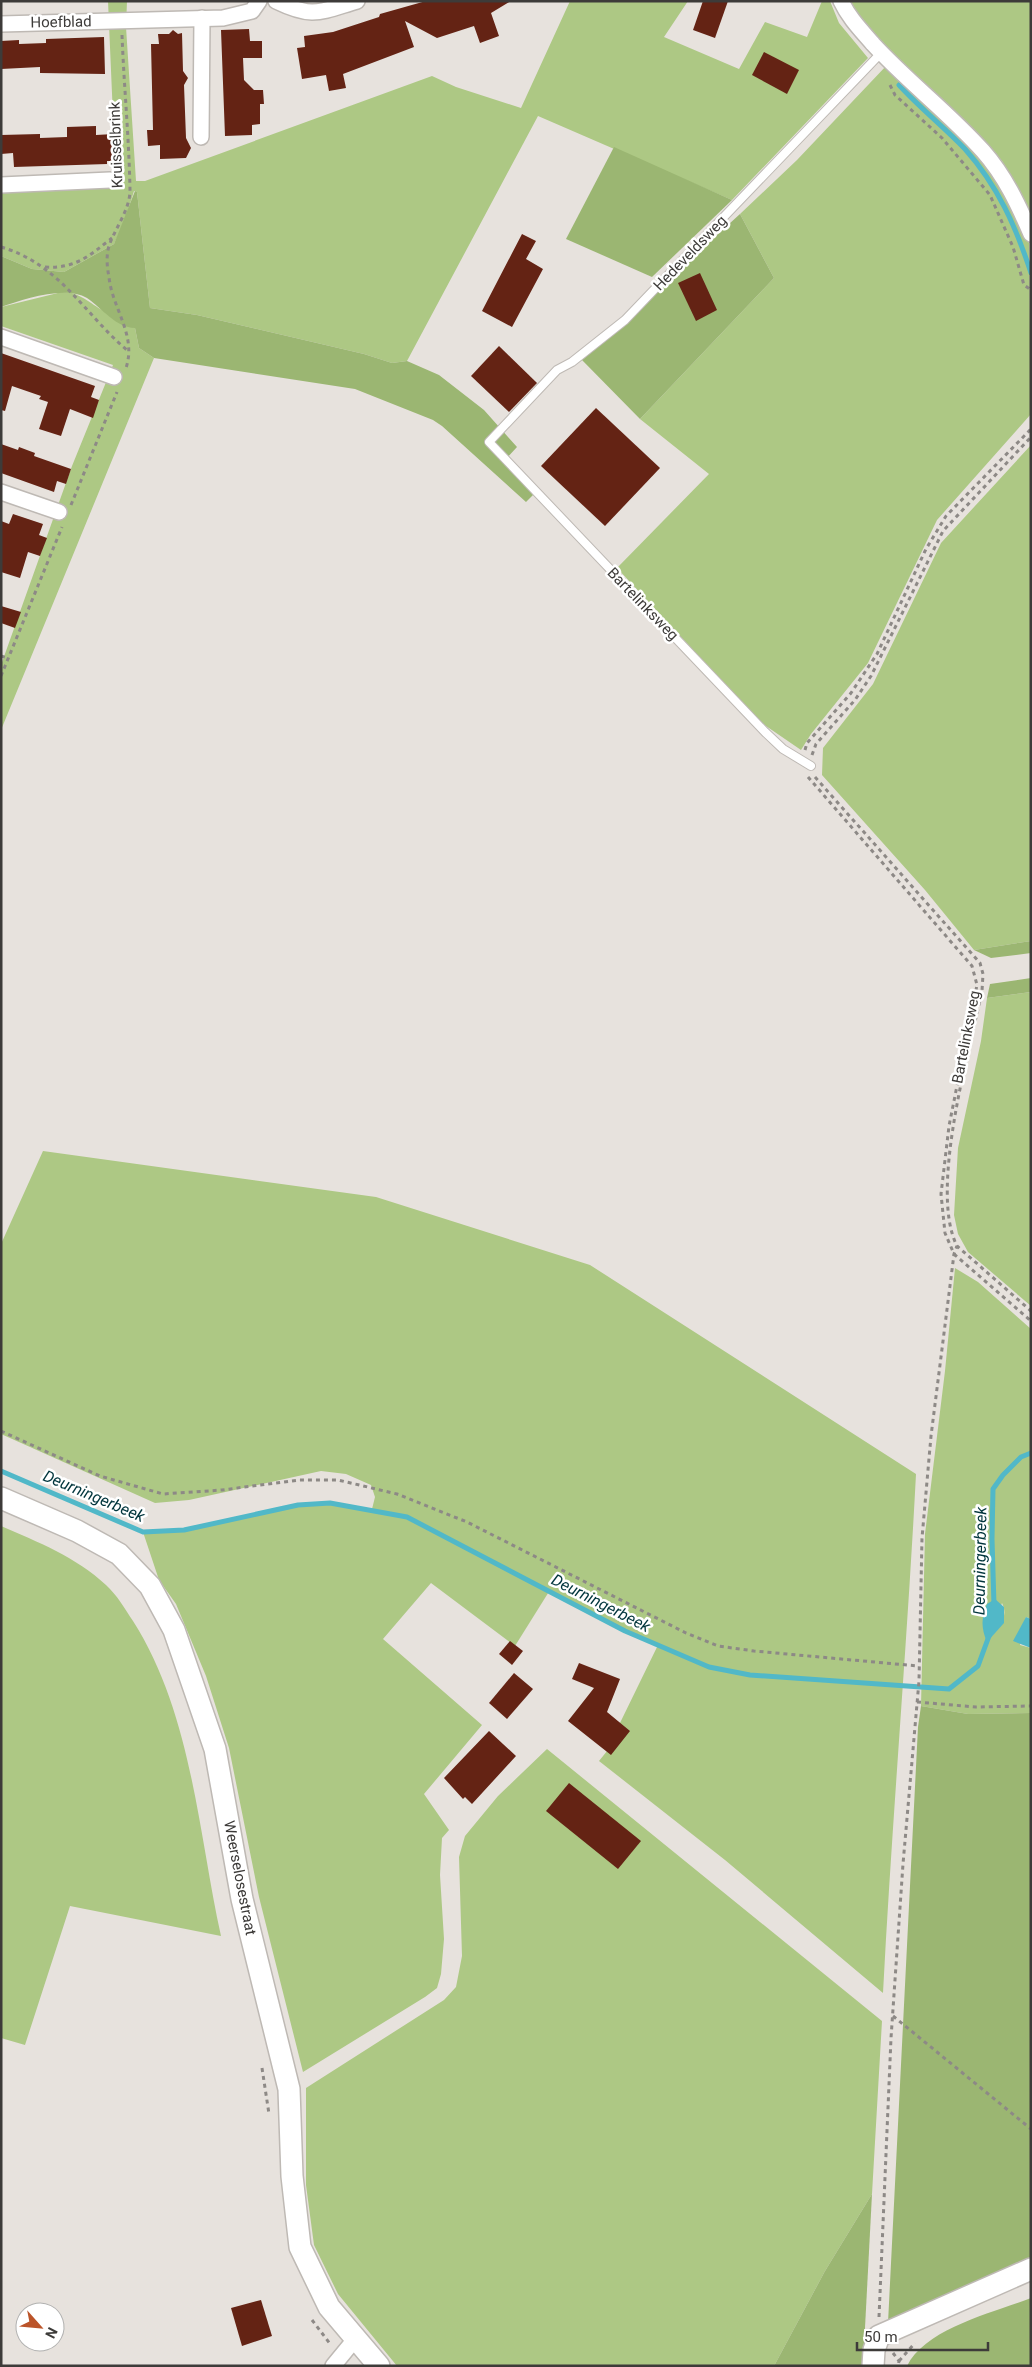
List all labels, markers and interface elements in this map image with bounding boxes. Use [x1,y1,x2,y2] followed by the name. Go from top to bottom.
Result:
[30,12,92,32] street label: Hoefblad
[105,101,127,189] street label: Kruisselbrink
[650,212,730,294] street label: Hedeveldsweg
[604,564,682,644] street label: Bartelinksweg
[948,989,984,1085] street label: Bartelinksweg
[40,1466,149,1526] water label: Deurningerbeek
[970,1506,990,1615] water label: Deurningerbeek
[548,1570,655,1637] water label: Deurningerbeek
[220,1819,260,1937] street label: Weerselosestraat
[15,2302,65,2352] north arrow
[857,2320,988,2352] scale bar
[42,2325,61,2341] text: N
[864,2328,898,2346] text: 50 m

